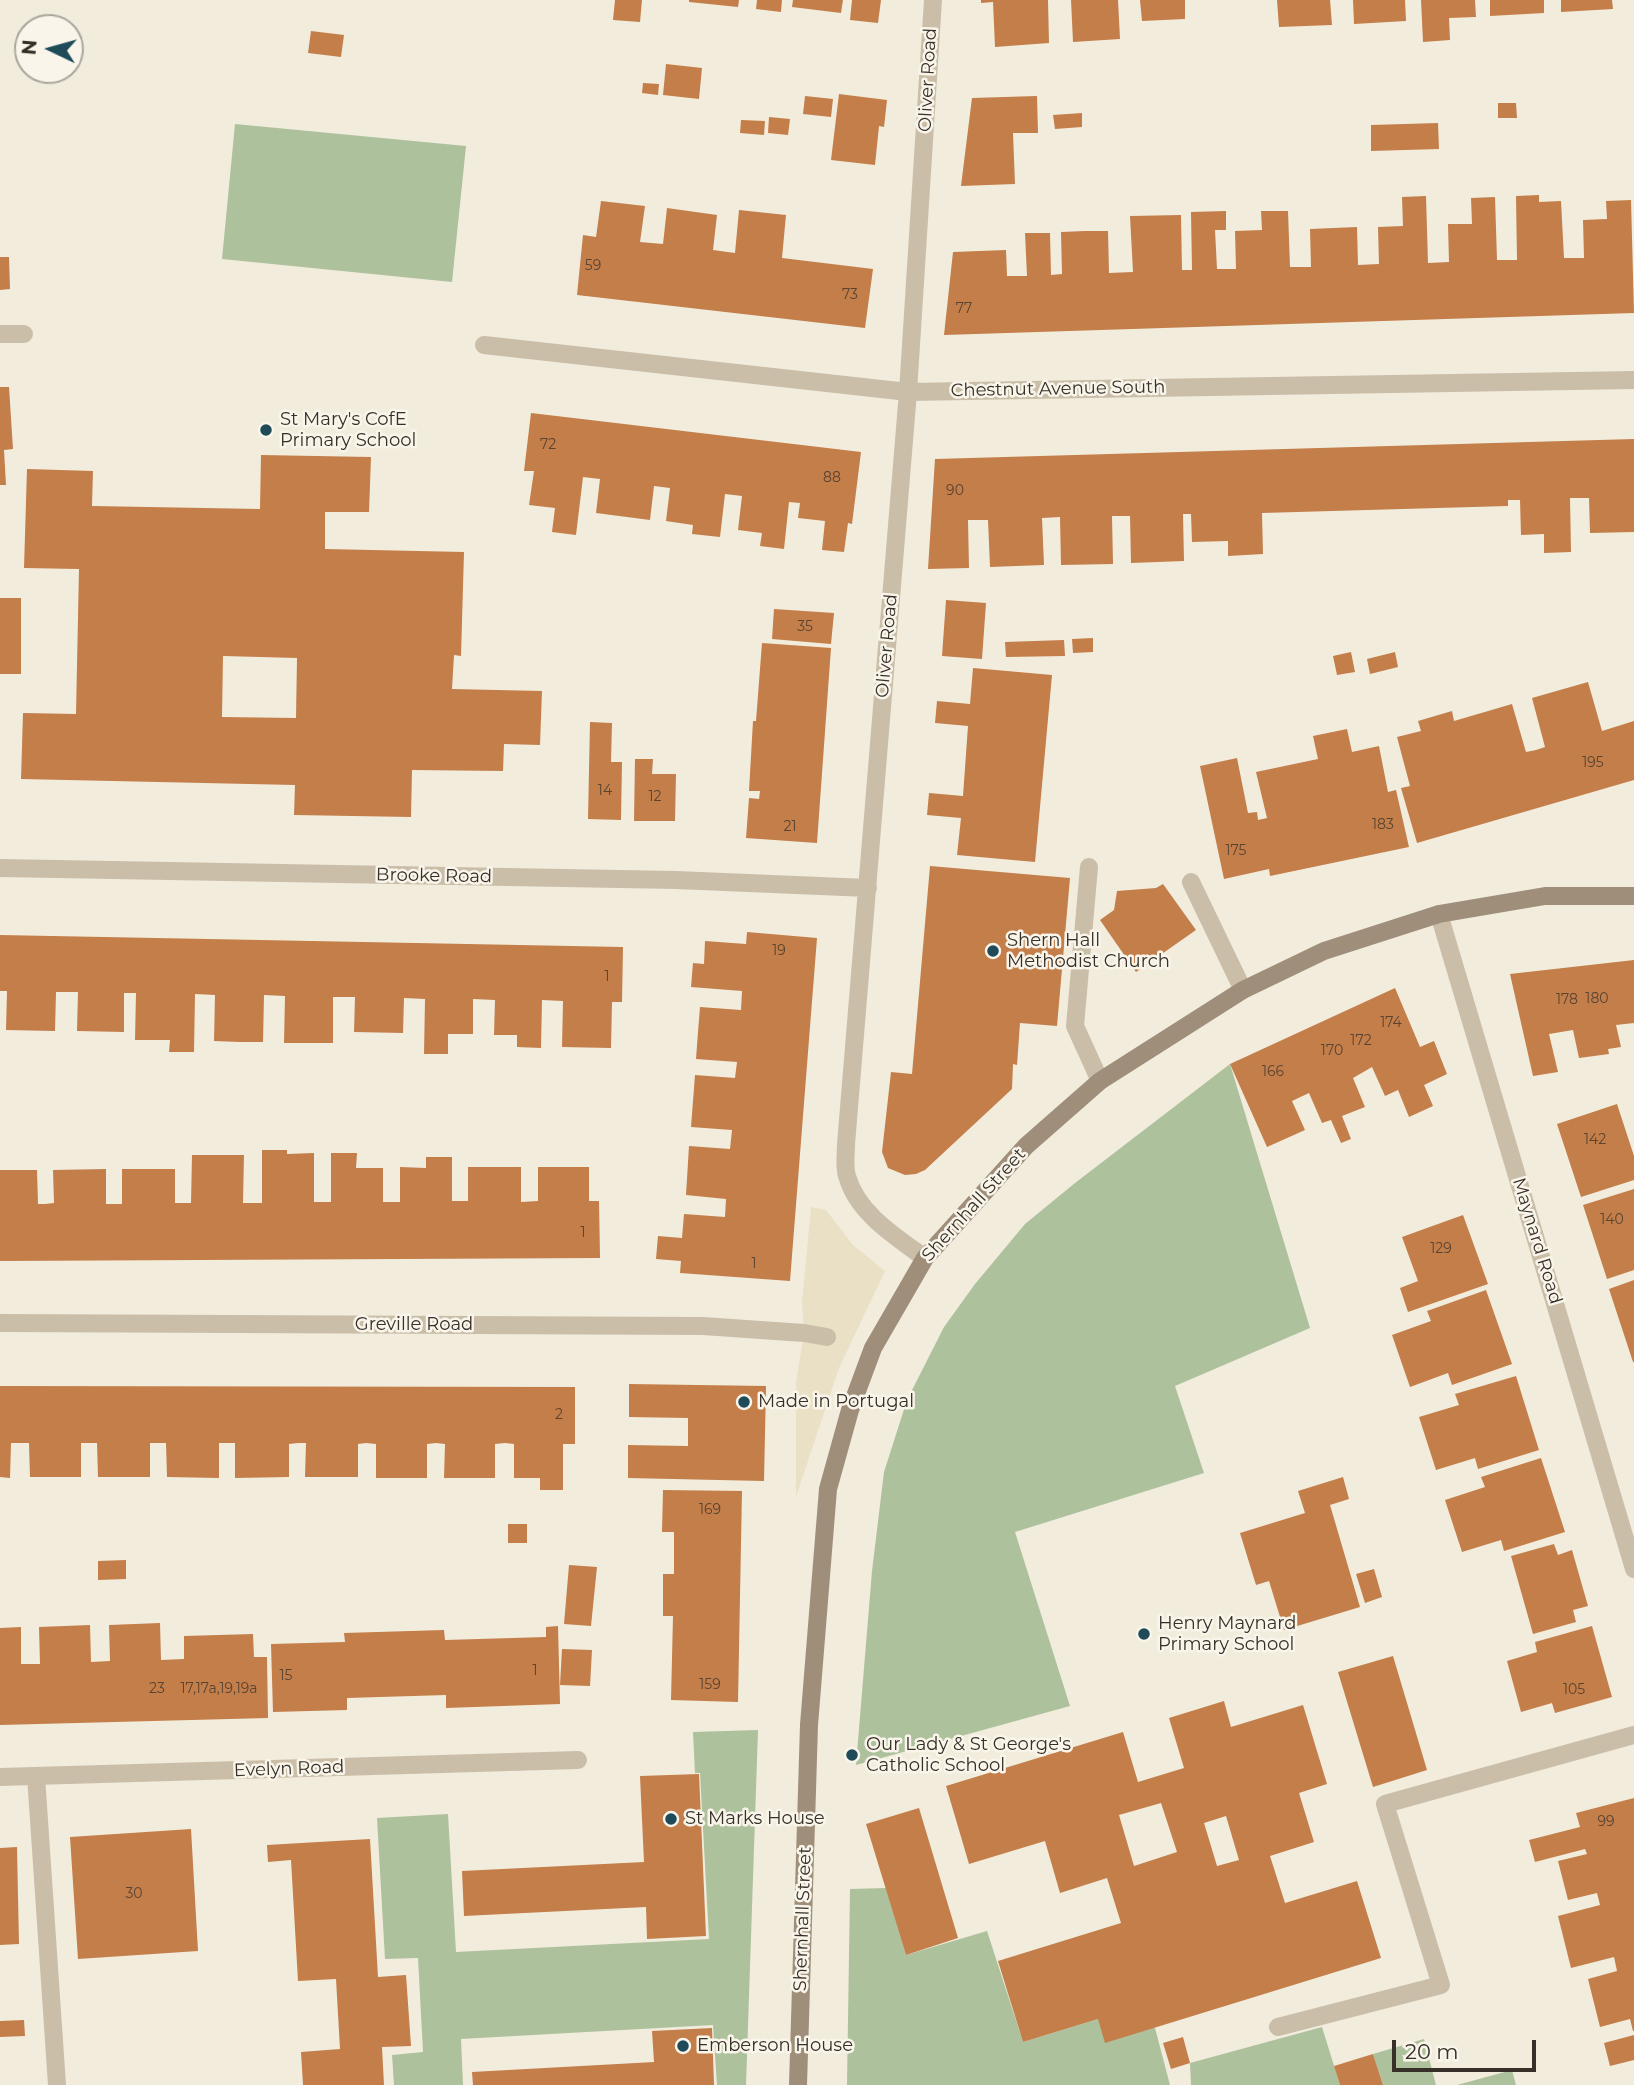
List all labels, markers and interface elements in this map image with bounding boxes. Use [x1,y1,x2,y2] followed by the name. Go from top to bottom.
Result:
[14,14,84,84] north arrow
[914,27,942,133] street label: Oliver Road
[17,39,42,56] text: N
[585,258,601,274] house number: 59
[842,287,858,303] house number: 73
[956,301,972,317] house number: 77
[950,376,1166,402] street label: Chestnut Avenue South
[280,409,416,452] place label: St Mary's CofE Primary School
[258,422,274,438] marker: St Mary's CofE Primary School
[540,437,556,453] house number: 72
[823,470,841,486] house number: 88
[946,483,964,499] house number: 90
[872,593,902,699] street label: Oliver Road
[797,619,813,635] house number: 35
[1582,755,1604,771] house number: 195
[598,783,612,799] house number: 14
[648,789,662,805] house number: 12
[1372,817,1394,833] house number: 183
[783,819,797,835] house number: 21
[1226,843,1246,859] house number: 175
[376,864,492,888] street label: Brooke Road
[1007,930,1170,972] place label: Shern Hall Methodist Church
[772,943,786,959] house number: 19
[985,943,1001,959] marker: Shern Hall Methodist Church
[604,969,610,985] house number: 1
[1585,991,1609,1007] house number: 180
[1556,992,1578,1008] house number: 178
[1380,1015,1402,1031] house number: 174
[1350,1033,1372,1049] house number: 172
[1321,1043,1343,1059] house number: 170
[1262,1064,1284,1080] house number: 166
[1584,1132,1606,1148] house number: 142
[917,1144,1031,1266] street label: Shernhall Street
[1508,1175,1566,1307] street label: Maynard Road
[1600,1212,1624,1228] house number: 140
[580,1225,586,1241] house number: 1
[1430,1241,1452,1257] house number: 129
[751,1256,757,1272] house number: 1
[355,1314,473,1336] street label: Greville Road
[758,1391,914,1413] place label: Made in Portugal
[736,1394,752,1410] marker: Made in Portugal
[555,1407,563,1423] house number: 2
[699,1502,721,1518] house number: 169
[1158,1613,1296,1656] place label: Henry Maynard Primary School
[1136,1626,1152,1642] marker: Henry Maynard Primary School
[532,1663,538,1679] house number: 1
[280,1668,292,1684] house number: 15
[699,1677,721,1693] house number: 159
[149,1681,165,1697] house number: 23
[180,1681,258,1697] house number: 17,17a,19,19a
[1563,1682,1585,1698] house number: 105
[866,1734,1071,1776] place label: Our Lady & St George's Catholic School
[844,1747,860,1763] marker: Our Lady & St George's Catholic School
[233,1756,345,1782] street label: Evelyn Road
[685,1808,825,1830] place label: St Marks House
[663,1811,679,1827] marker: St Marks House
[1597,1814,1615,1830] house number: 99
[790,1846,816,1992] street label: Shernhall Street
[125,1886,143,1902] house number: 30
[1396,2025,1540,2070] scale bar
[697,2035,853,2057] place label: Emberson House
[675,2038,691,2054] marker: Emberson House
[1405,2039,1459,2064] text: 20 m

